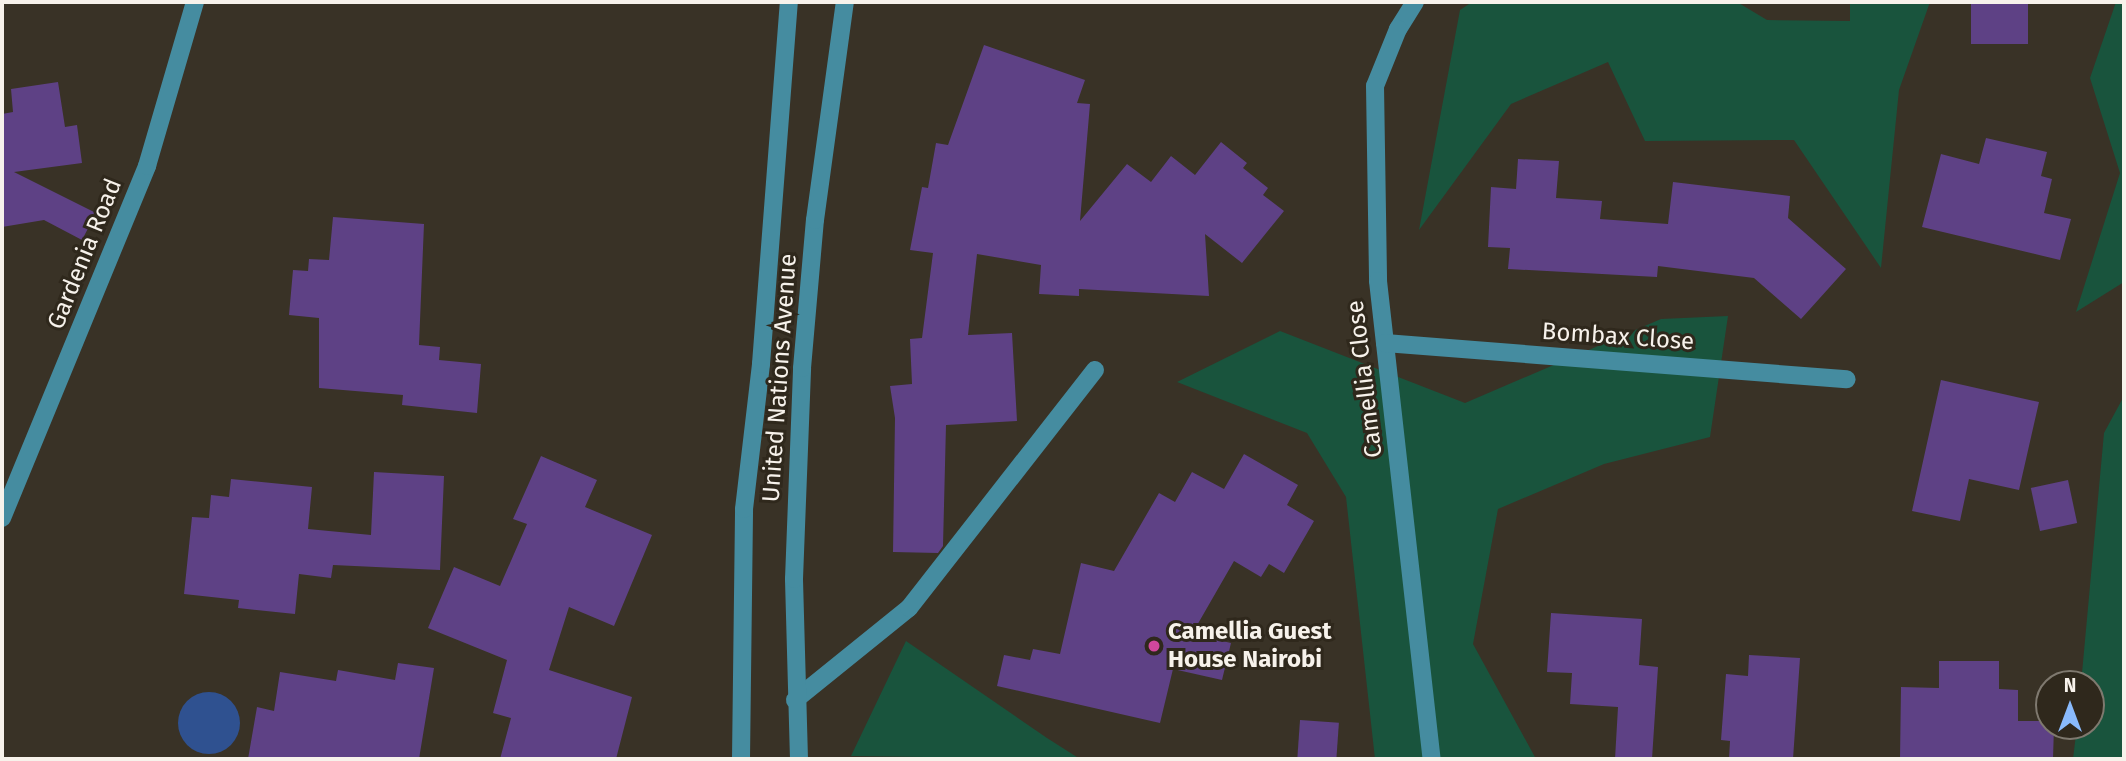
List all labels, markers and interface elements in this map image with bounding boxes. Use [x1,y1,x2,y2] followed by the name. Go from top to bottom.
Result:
[42,175,128,333] street label: Gardenia Road
[757,253,803,503] street label: United Nations Avenue
[1341,299,1389,459] street label: Camellia Close
[1541,317,1695,357] street label: Bombax Close
[1168,618,1331,674] place label: Camellia Guest House Nairobi
[1146,638,1162,654] marker: Camellia Guest House Nairobi
[2035,670,2105,740] north arrow
[2064,674,2076,697] text: N

